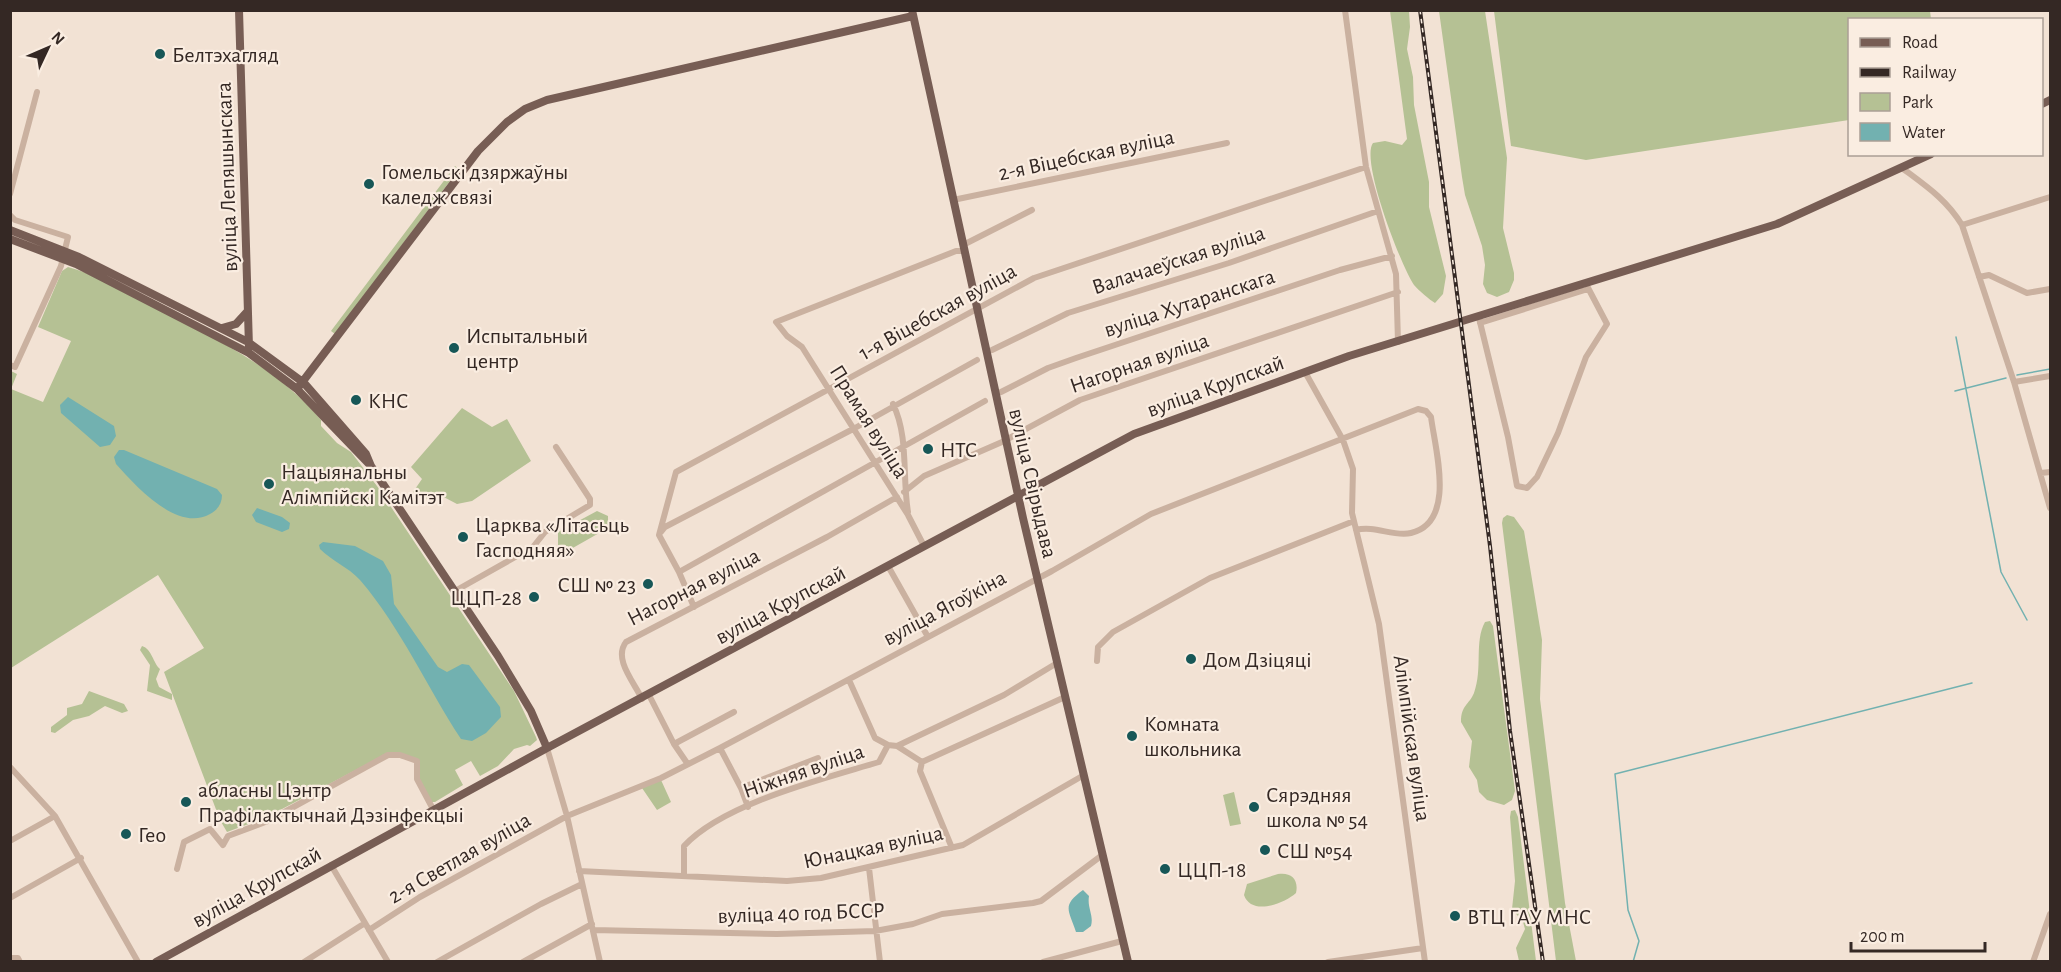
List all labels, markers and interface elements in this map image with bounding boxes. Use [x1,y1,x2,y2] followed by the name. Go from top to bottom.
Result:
[18,18,78,78] north arrow
[1848,18,2043,156] legend
[48,29,68,48] text: N
[1902,34,1938,52] text: Road
[172,44,279,66] place label: Белтэхагляд
[153,47,167,61] marker: Белтэхагляд
[1902,64,1957,82] text: Railway
[213,82,241,272] street label: вуліца Лепяшынскага
[1902,94,1934,112] text: Park
[1902,124,1945,142] text: Water
[996,126,1176,184] street label: 2-я Віцебская вуліца
[381,161,568,208] place label: Гомельскі дзяржаўны каледж связі
[362,177,376,191] marker: Гомельскі дзяржаўны каледж связі
[1089,222,1268,298] street label: Валачаеўская вуліца
[855,259,1020,364] street label: 1-я Віцебская вуліца
[1101,265,1277,341] street label: вуліца Хутаранскага
[466,325,588,372] place label: Испытальный центр
[1067,329,1212,397] street label: Нагорная вуліца
[447,341,461,355] marker: Испытальный центр
[1144,351,1287,421] street label: вуліца Крупскай
[826,361,913,482] street label: Прамая вуліца
[368,390,408,412] place label: КНС
[349,393,363,407] marker: КНС
[1005,406,1061,560] street label: вуліца Свірыдава
[940,439,977,461] place label: НТС
[921,442,935,456] marker: НТС
[281,461,445,508] place label: Нацыянальны Алімпійскі Камітэт
[262,477,276,491] marker: Нацыянальны Алімпійскі Камітэт
[475,514,629,561] place label: Царква «Літасьць Гасподняя»
[456,530,470,544] marker: Царква «Літасьць Гасподняя»
[624,544,763,630] street label: Нагорная вуліца
[712,561,849,648] street label: вуліца Крупскай
[879,566,1010,650] street label: вуліца Ягоўкіна
[558,574,636,596] place label: СШ № 23
[641,577,655,591] marker: СШ № 23
[450,587,522,609] place label: ЦЦП-28
[527,590,541,604] marker: ЦЦП-28
[1203,649,1312,671] place label: Дом Дзіцяці
[1184,652,1198,666] marker: Дом Дзіцяці
[1389,654,1435,823] street label: Алімпійская вуліца
[1144,713,1241,760] place label: Комната школьника
[1125,729,1139,743] marker: Комната школьника
[740,740,867,802] street label: Ніжняя вуліца
[198,779,464,826] place label: абласны Цэнтр Прафілактычнай Дэзінфекцыі
[1266,784,1368,831] place label: Сярэдняя школа № 54
[179,795,193,809] marker: абласны Цэнтр Прафілактычнай Дэзінфекцыі
[1247,800,1261,814] marker: Сярэдняя школа № 54
[385,808,534,907] street label: 2-я Светлая вуліца
[801,821,945,873] street label: Юнацкая вуліца
[138,824,166,846] place label: Гео
[119,827,133,841] marker: Гео
[1277,840,1352,862] place label: СШ №54
[188,842,325,931] street label: вуліца Крупскай
[1258,843,1272,857] marker: СШ №54
[1177,859,1246,881] place label: ЦЦП-18
[1158,862,1172,876] marker: ЦЦП-18
[717,899,885,927] street label: вуліца 40 год БССР
[1467,906,1591,928] place label: ВТЦ ГАУ МНС
[1448,909,1462,923] marker: ВТЦ ГАУ МНС
[1851,915,1984,953] scale bar
[1860,928,1905,946] text: 200 m

